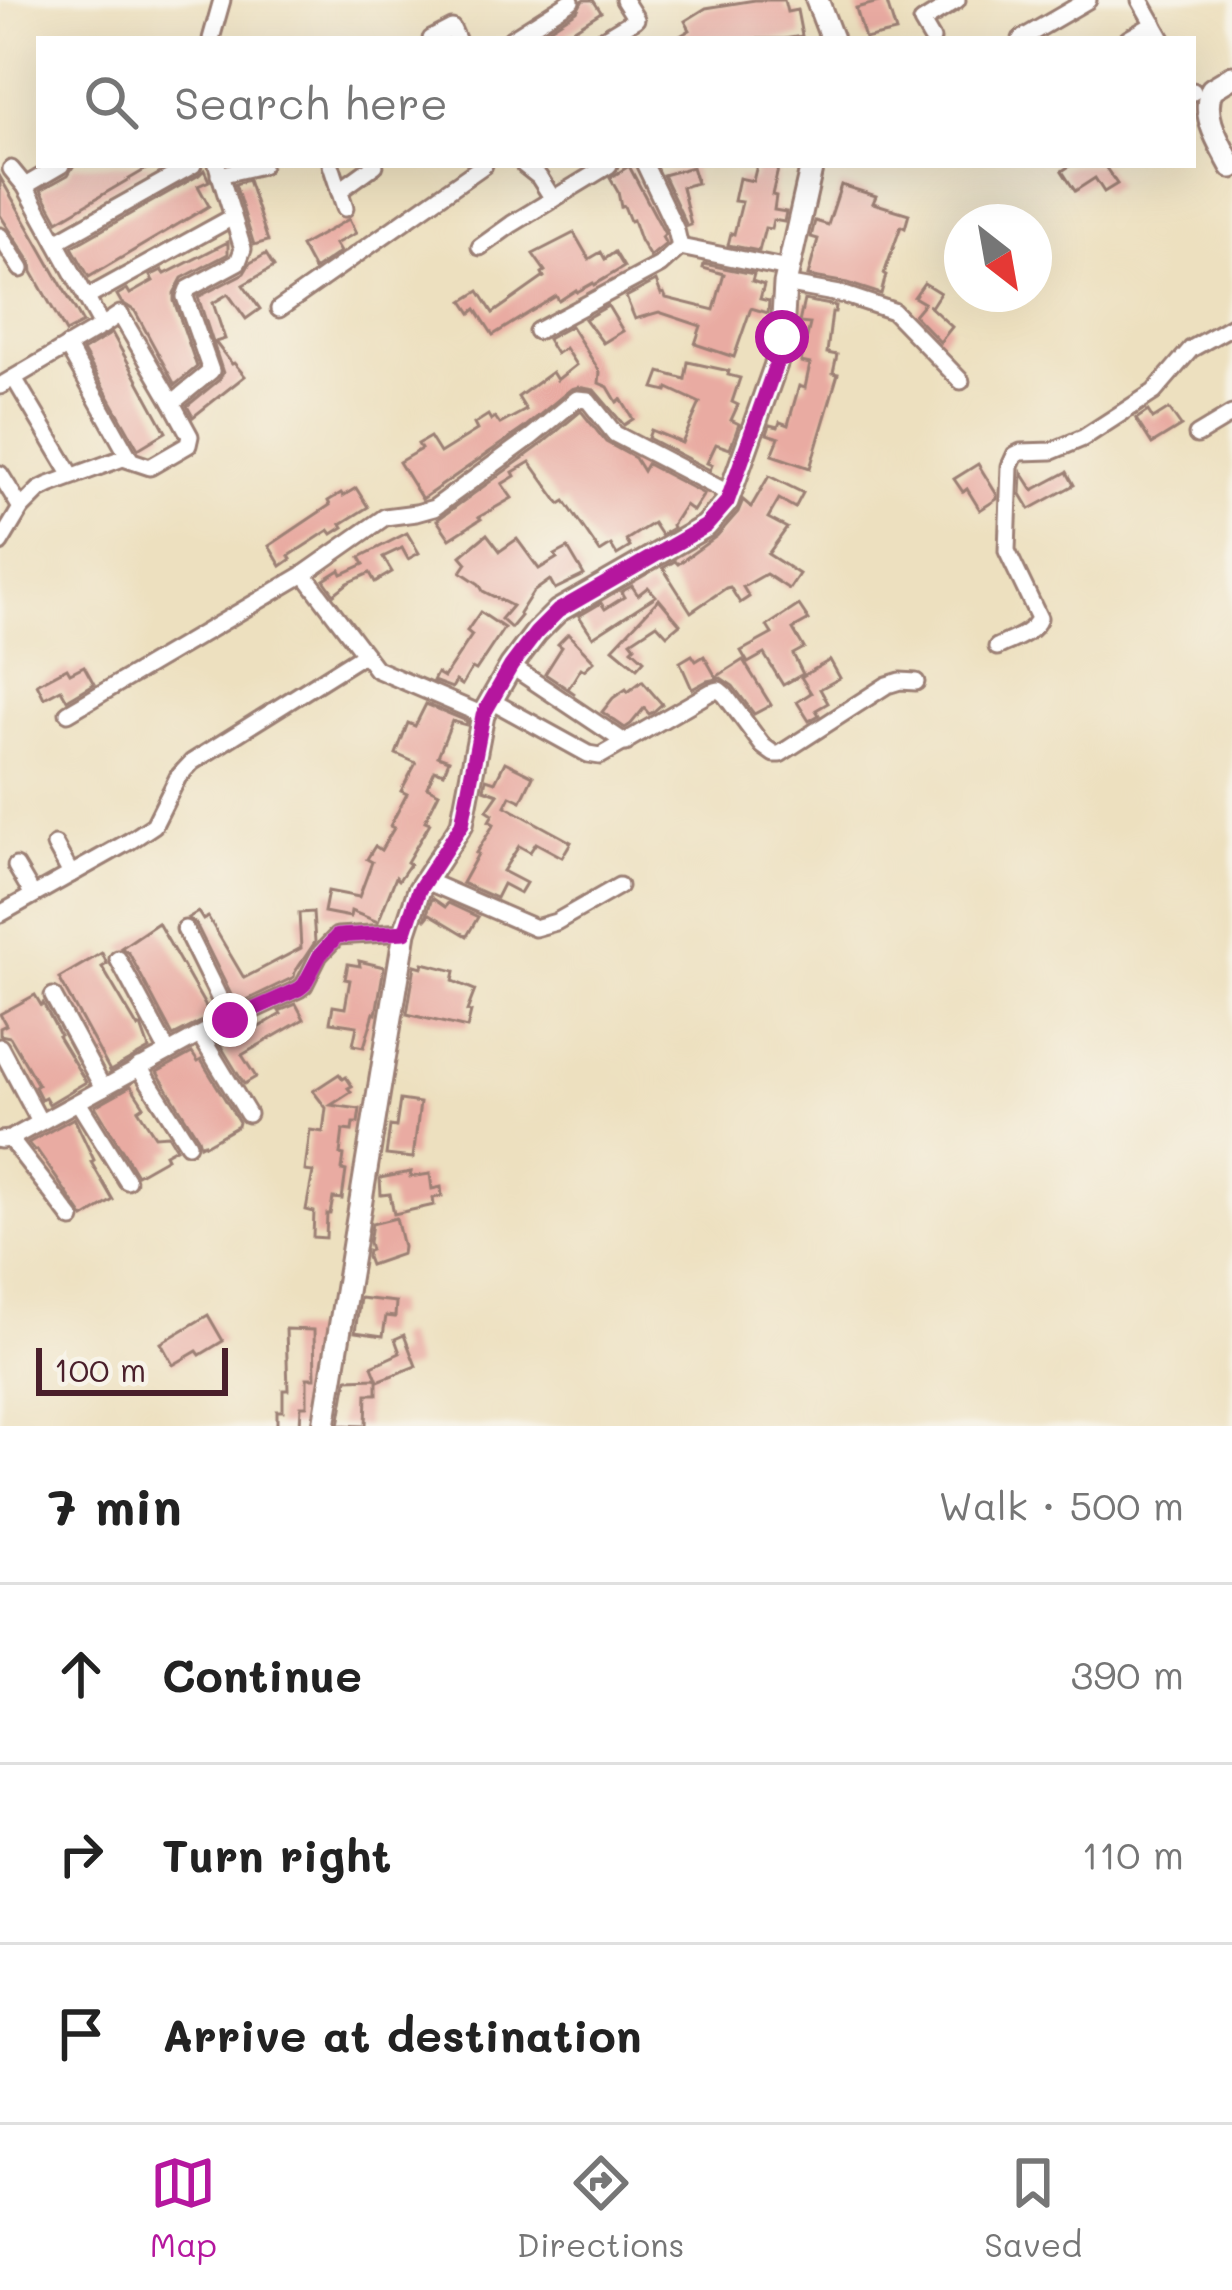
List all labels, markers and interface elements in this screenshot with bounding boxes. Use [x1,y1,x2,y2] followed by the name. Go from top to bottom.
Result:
[36,36,1196,168] search box
[78,69,144,135] icon: search
[174,73,448,131] text: Search here
[944,204,1052,312] north arrow
[755,310,809,364] route start
[203,993,257,1047] route end
[36,1342,228,1395] scale bar
[54,1347,146,1390] text: 100 m
[48,1471,182,1538] text: 7 min
[939,1479,1184,1530] text: Walk · 500 m
[48,1641,114,1707] icon: ahead
[162,1645,362,1703] text: Continue
[1070,1648,1184,1699] text: 390 m
[48,1821,114,1887] icon: right
[162,1825,391,1883] text: Turn right
[1082,1828,1184,1879] text: 110 m
[48,2001,114,2067] icon: arrive
[162,2005,642,2063] text: Arrive at destination
[150,2150,217,2265] tab: Map
[517,2150,684,2265] tab: Directions
[984,2150,1082,2265] tab: Saved

